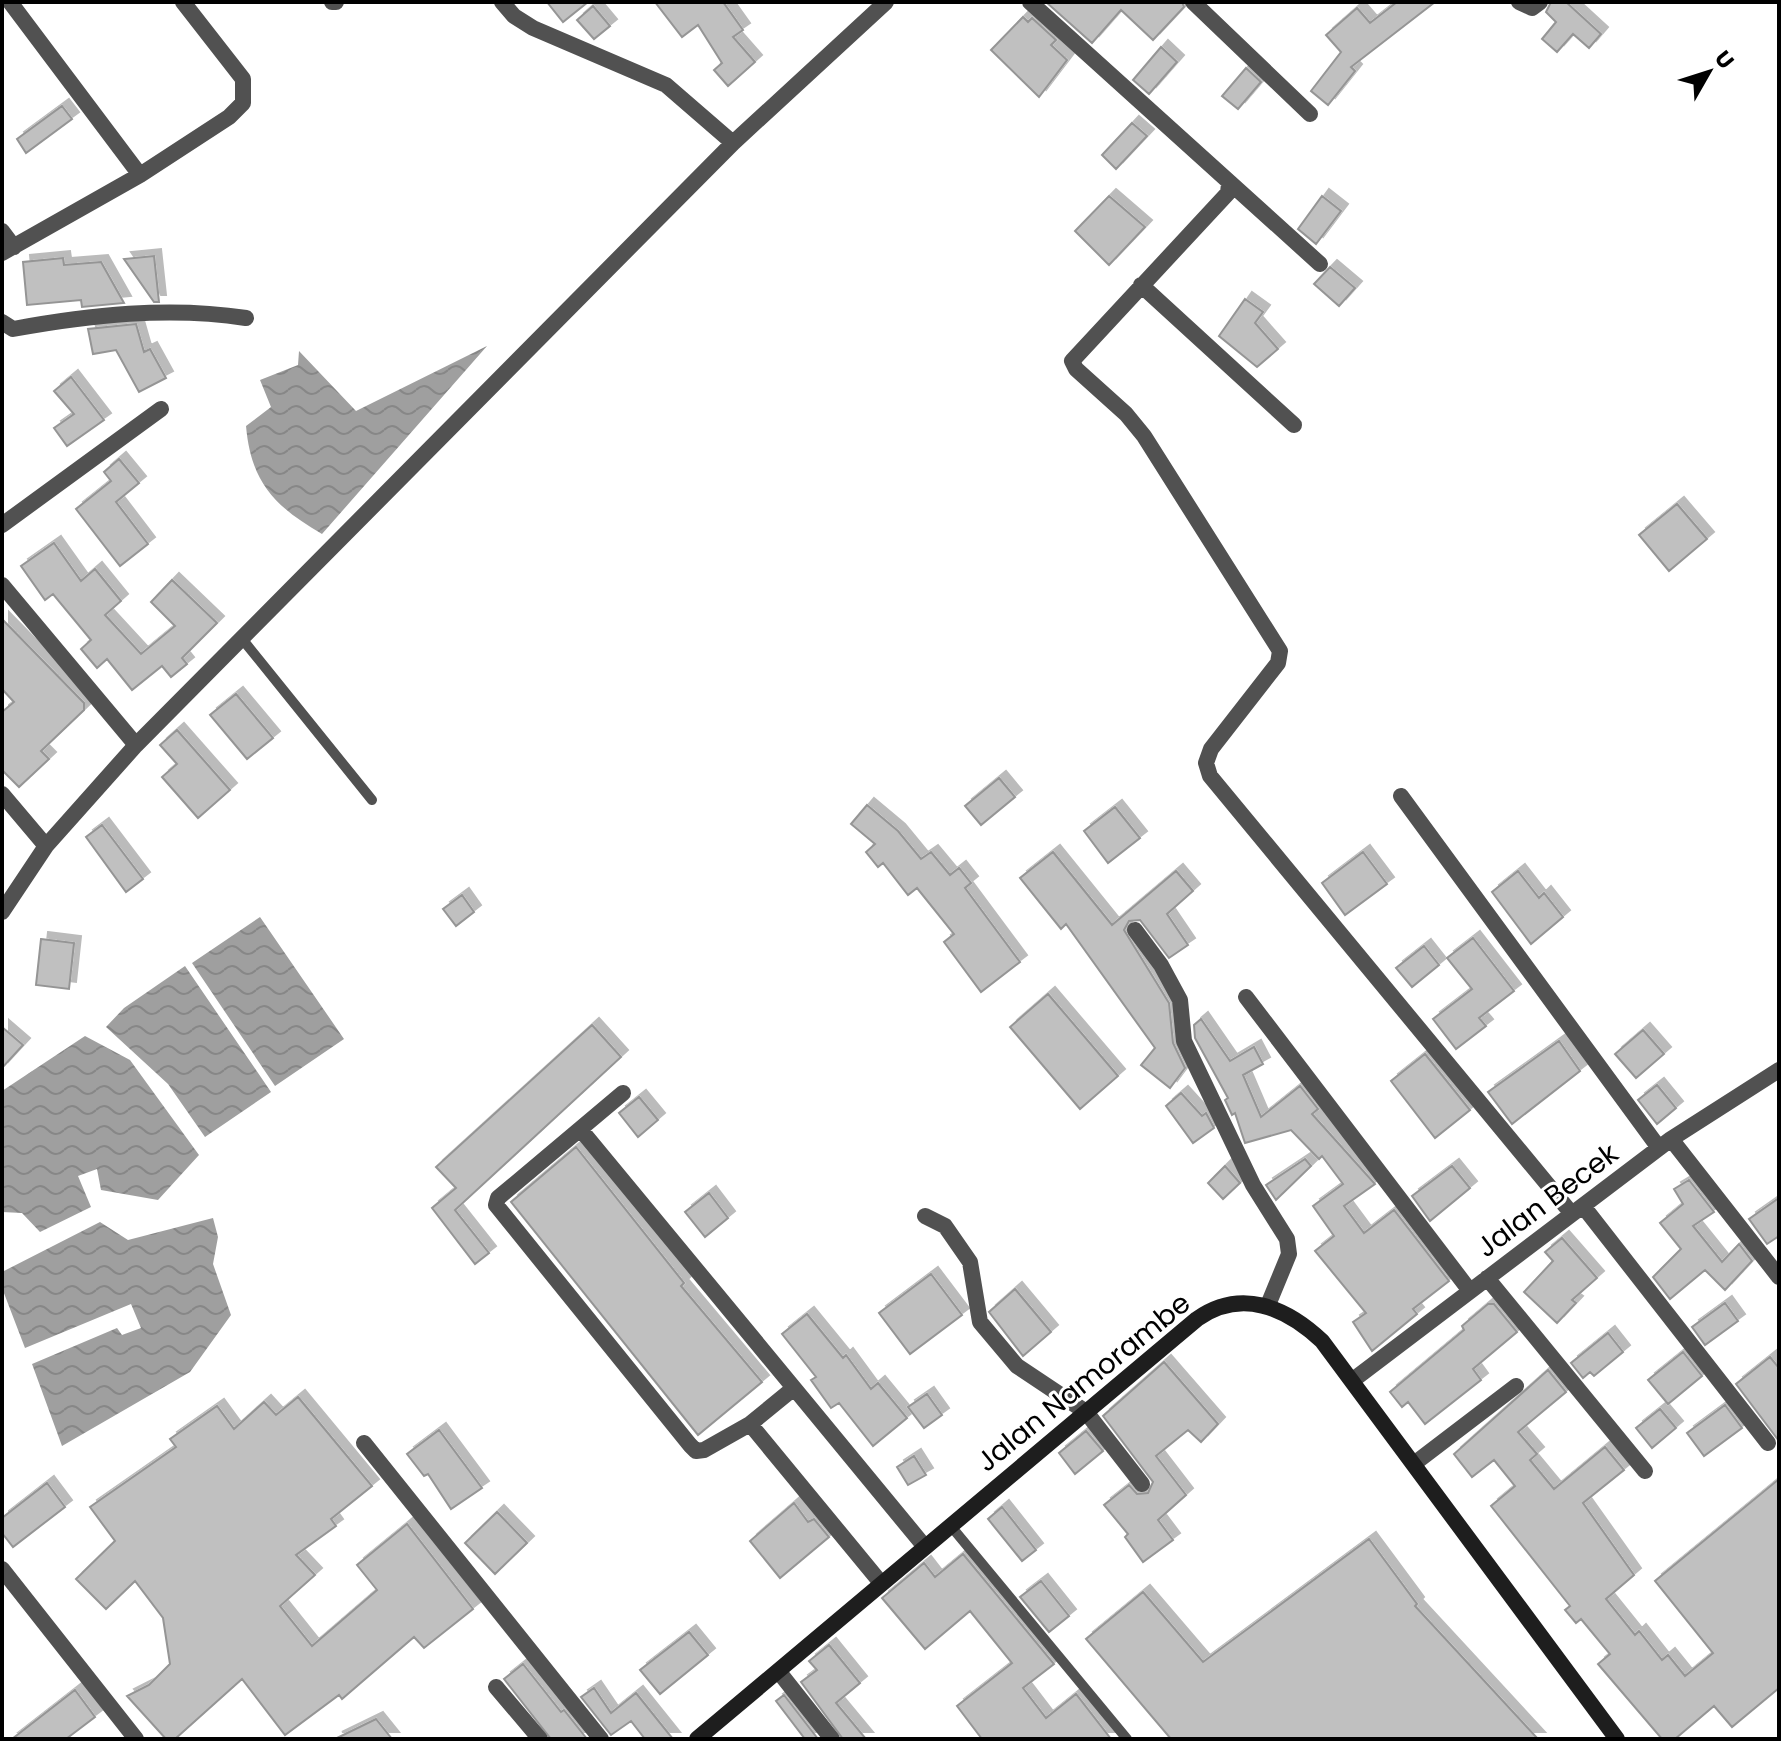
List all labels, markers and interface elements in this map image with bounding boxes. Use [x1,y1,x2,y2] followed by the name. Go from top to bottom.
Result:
[1669,32,1749,112] north arrow
[1707,44,1741,76] text: U
[1468,1134,1627,1267] street label: Jalan Becek
[968,1284,1199,1481] street label: Jalan Namorambe

